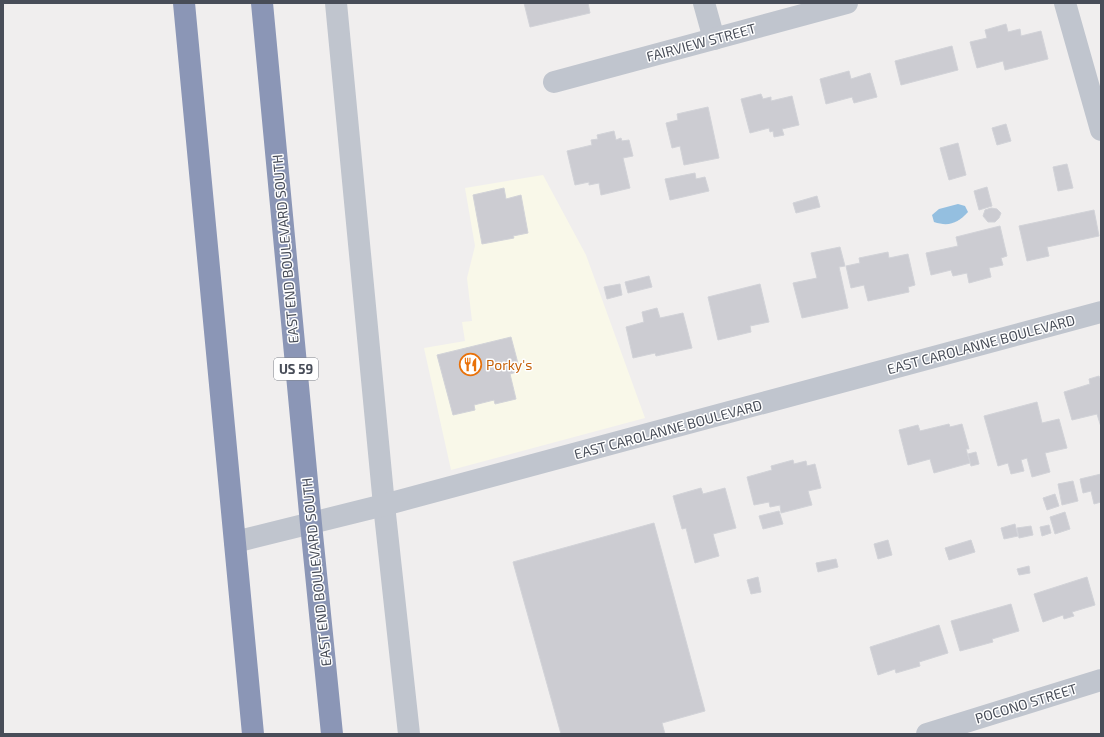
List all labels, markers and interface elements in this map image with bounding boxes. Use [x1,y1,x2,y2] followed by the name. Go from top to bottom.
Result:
[644,19,758,65] street label: FAIRVIEW STREET
[268,154,302,344] street label: EAST END BOULEVARD SOUTH
[885,311,1077,377] street label: EAST CAROLANNE BOULEVARD
[458,351,484,377] restaurant icon: Porky's
[486,356,532,373] place label: Porky's
[274,358,318,380] road number: US 59
[572,396,764,462] street label: EAST CAROLANNE BOULEVARD
[298,477,334,667] street label: EAST END BOULEVARD SOUTH
[973,679,1079,727] street label: POCONO STREET

